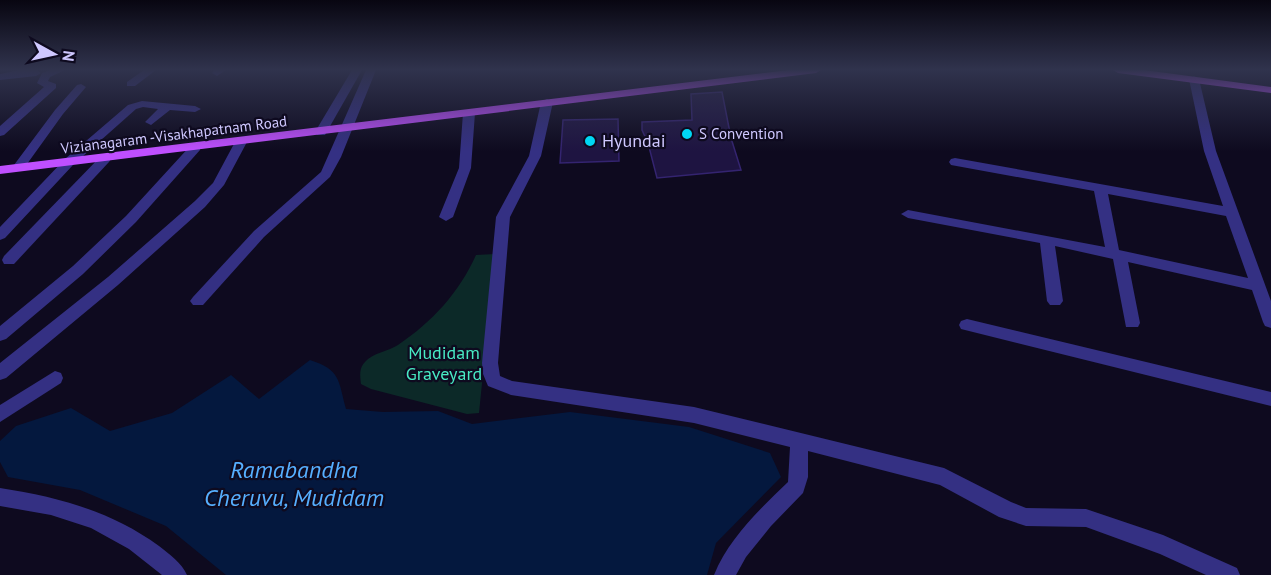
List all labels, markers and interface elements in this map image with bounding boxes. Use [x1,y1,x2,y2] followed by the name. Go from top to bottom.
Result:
[24,24,84,84] north arrow
[58,49,79,63] text: N
[59,111,288,158] street label: Vizianagaram -Visakhapatnam Road
[699,124,784,143] place label: S Convention
[680,127,694,141] marker: S Convention
[602,129,665,152] place label: Hyundai
[583,134,597,148] marker: Hyundai
[406,341,482,385] park label: Mudidam Graveyard
[204,454,384,513] water label: Ramabandha Cheruvu, Mudidam

